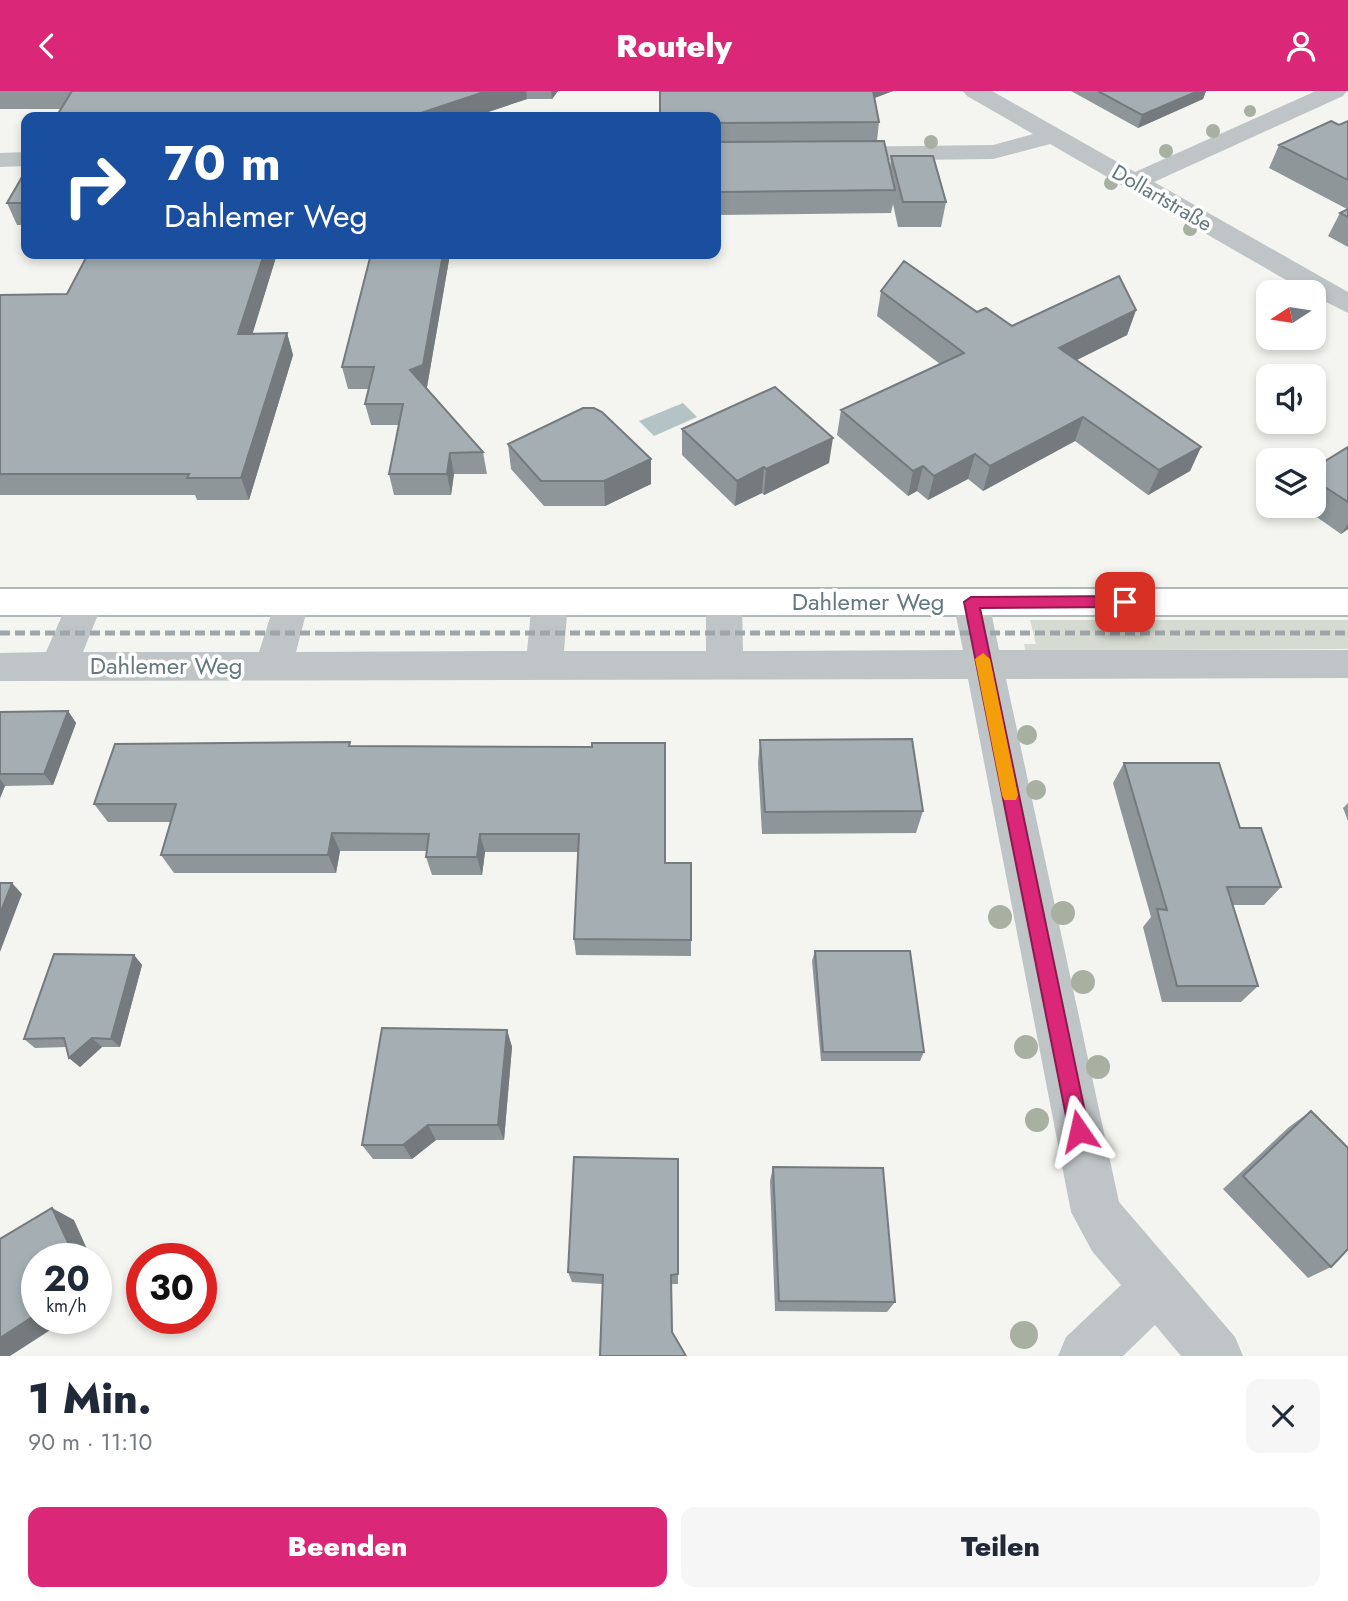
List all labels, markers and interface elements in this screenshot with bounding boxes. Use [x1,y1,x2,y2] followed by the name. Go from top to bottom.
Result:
[616,23,732,69] text: Routely
[28,27,66,65] icon: back
[1282,27,1320,65] icon: person
[164,128,281,198] text: 70 m
[49,140,140,231] icon: right
[1106,157,1218,239] street label: Dollartstraße
[164,193,368,239] text: Dahlemer Weg
[1256,280,1326,350] north arrow
[1256,280,1326,518] map controls
[1256,364,1326,434] button: sound
[1256,448,1326,518] button: layers
[1095,572,1155,632] pin
[1106,583,1144,621] icon: arrive
[792,584,944,619] street label: Dahlemer Weg
[90,648,242,683] street label: Dahlemer Weg
[1042,1094,1116,1168] position arrow
[126,1243,217,1334] speed limit sign: 30
[43,1254,90,1304] text: 20
[46,1293,87,1319] text: km/h
[28,1368,152,1429] text: 1 Min.
[1246,1379,1320,1453] button: close
[28,1425,152,1459] text: 90 m · 11:10
[28,1507,667,1587] button: Beenden
[681,1507,1320,1587] button: Teilen

